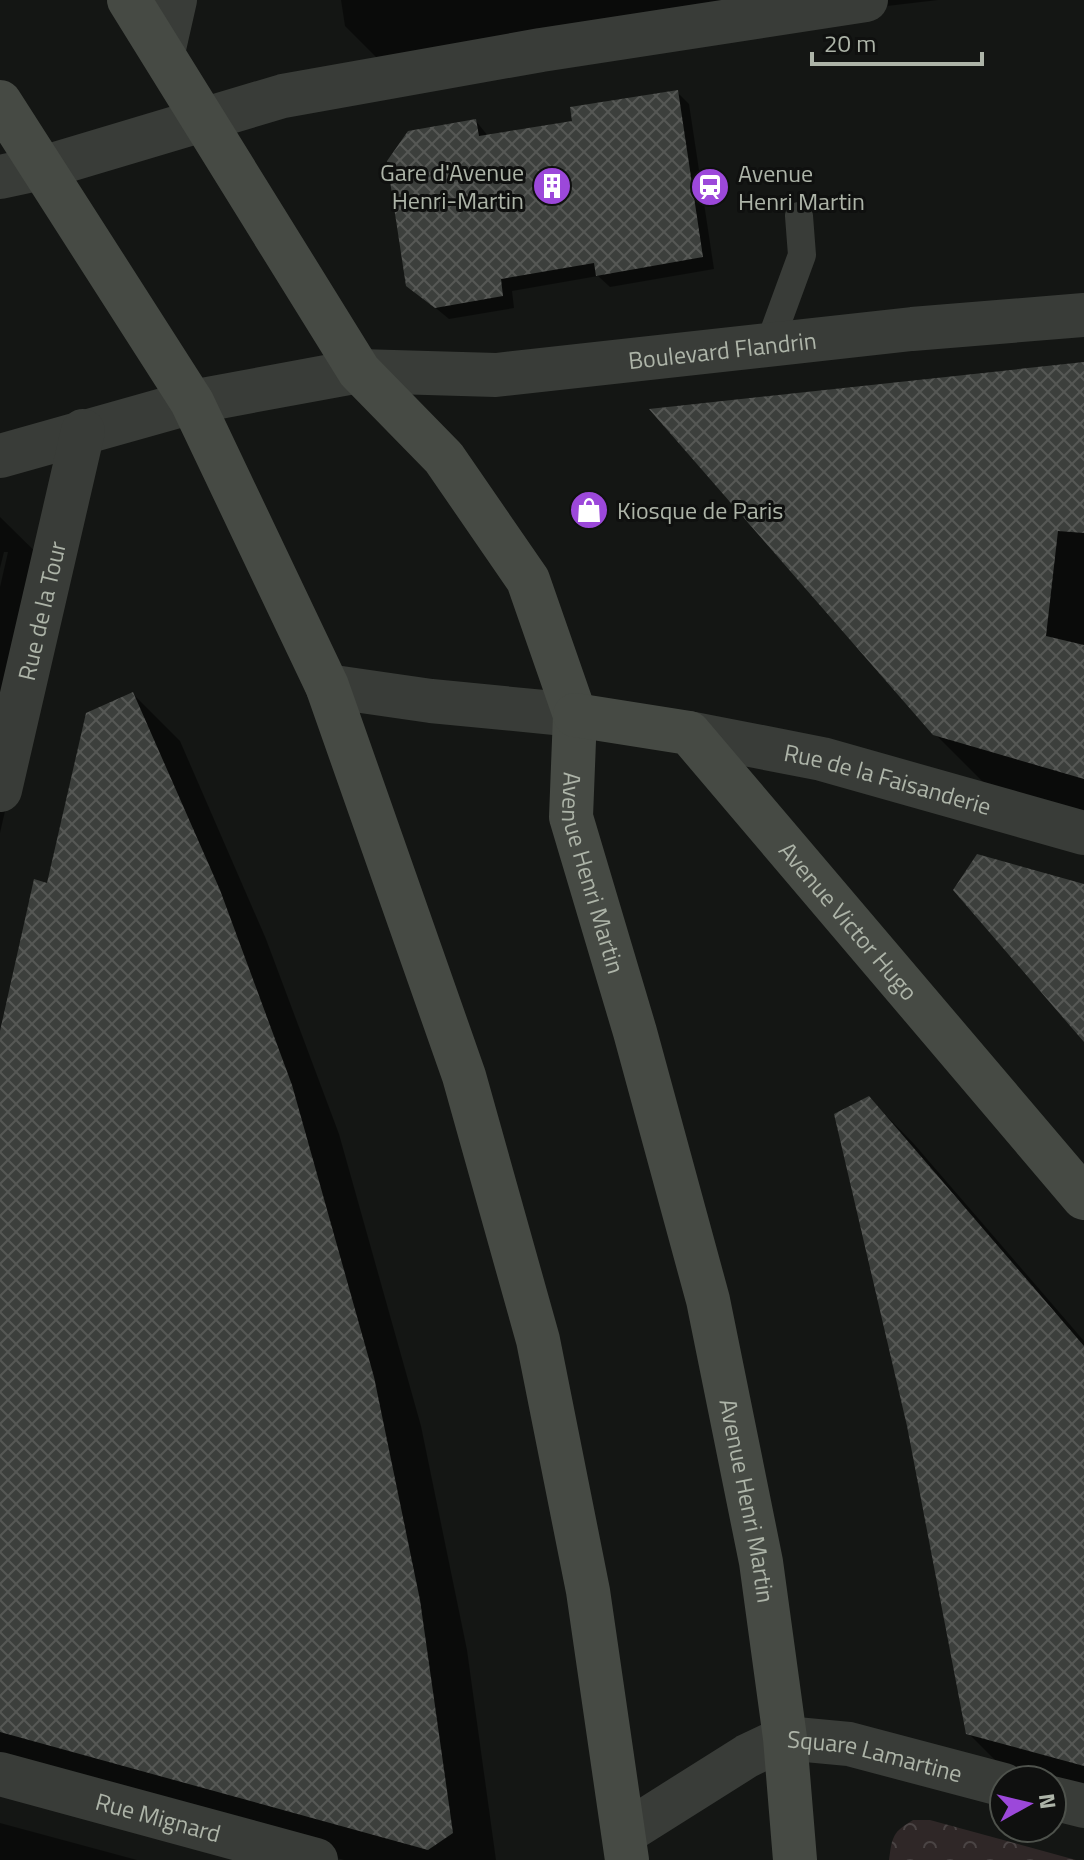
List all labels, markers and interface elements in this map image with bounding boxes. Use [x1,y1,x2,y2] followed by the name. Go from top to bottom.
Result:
[812,16,982,66] scale bar
[824,25,876,61] text: 20 m
[380,154,524,218] place label: Gare d'Avenue Henri-Martin
[738,155,865,219] place label: Avenue Henri Martin
[531,165,573,207] building icon: Gare d'Avenue Henri-Martin
[689,166,731,208] station icon: Avenue Henri Martin
[626,322,818,378] street label: Boulevard Flandrin
[568,489,610,531] shop icon: Kiosque de Paris
[617,492,783,528] place label: Kiosque de Paris
[8,537,75,684] street label: Rue de la Tour
[781,734,996,824] street label: Rue de la Faisanderie
[553,771,635,978] street label: Avenue Henri Martin
[771,834,927,1008] street label: Avenue Victor Hugo
[710,1395,784,1605] street label: Avenue Henri Martin
[786,1720,966,1791] street label: Square Lamartine
[988,1764,1068,1844] north arrow
[92,1783,225,1851] street label: Rue Mignard
[1030,1791,1066,1811] text: N

